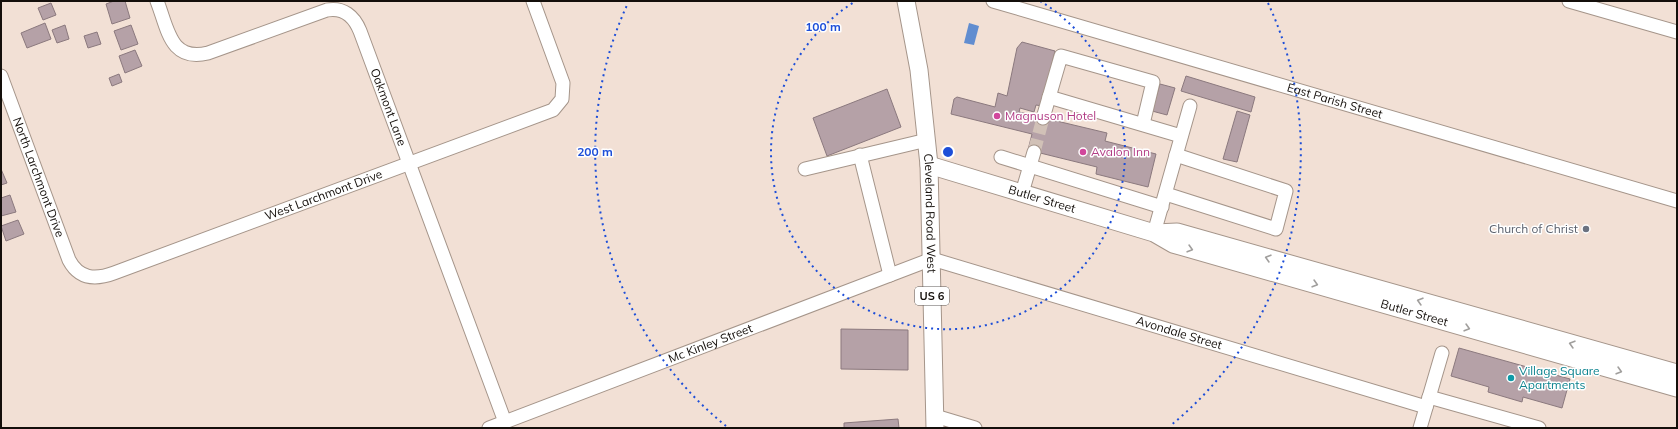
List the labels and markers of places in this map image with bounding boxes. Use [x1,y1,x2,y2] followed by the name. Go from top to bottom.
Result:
[1005,108,1096,123] place label: Magnuson Hotel
[992,111,1002,121] marker: Magnuson Hotel
[1091,144,1150,159] place label: Avalon Inn
[941,145,955,159] centre of rings
[1078,147,1088,157] marker: Avalon Inn
[1489,221,1578,236] place label: Church of Christ
[1581,224,1591,234] marker: Church of Christ
[1519,363,1600,392] place label: Village Square Apartments
[1506,373,1516,383] marker: Village Square Apartments

